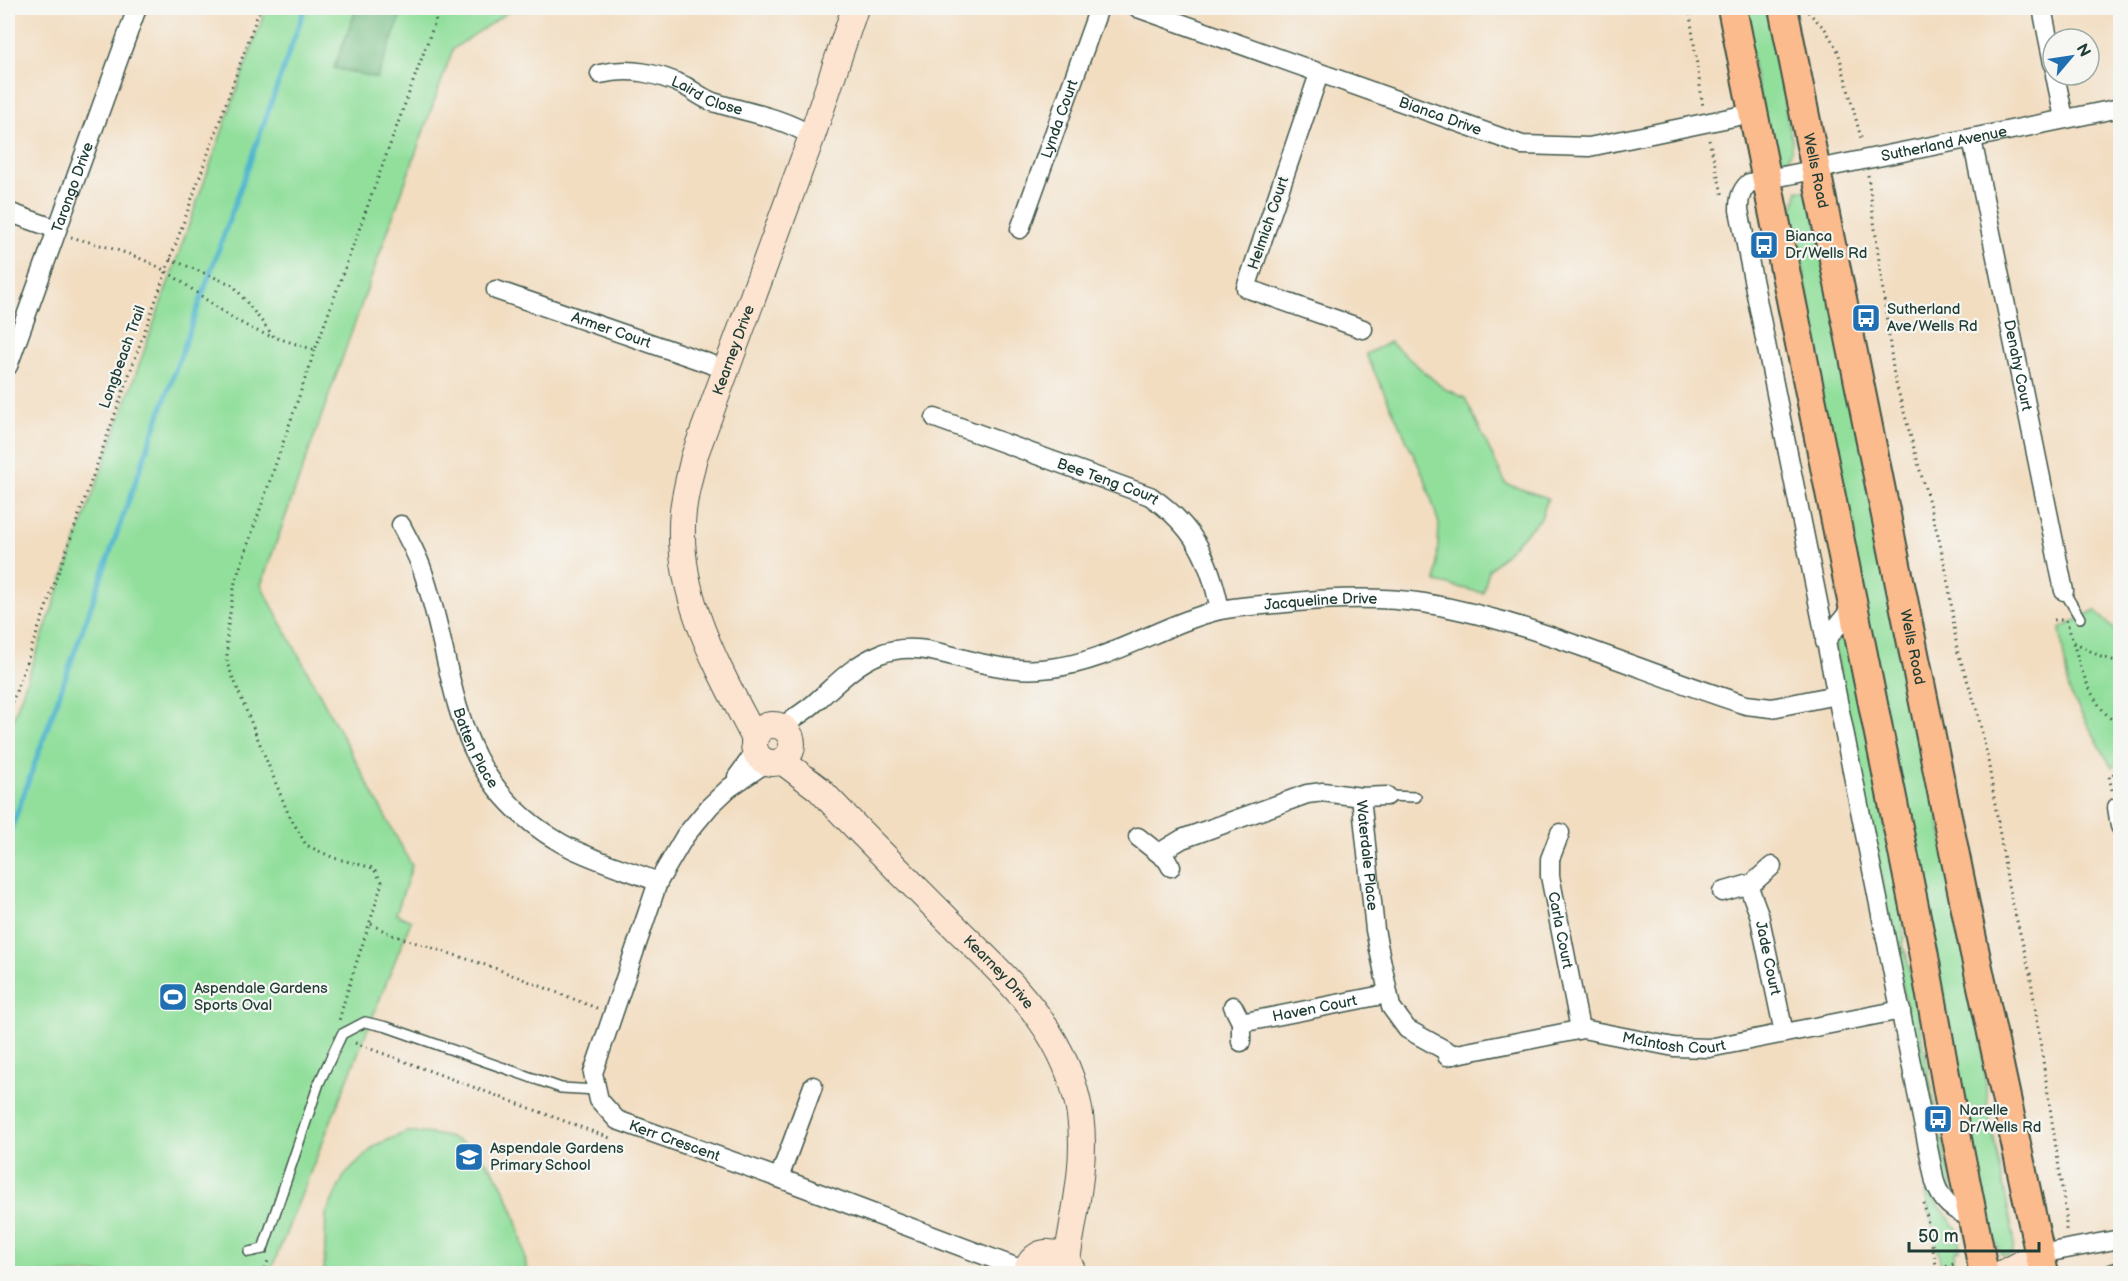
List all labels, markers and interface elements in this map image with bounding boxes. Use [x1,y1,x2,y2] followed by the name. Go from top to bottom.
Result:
[2041,27,2101,87] north arrow
[2072,41,2094,60] text: N
[668,72,745,120] street label: Laird Close
[1037,77,1083,161] street label: Lynda Court
[1396,93,1484,140] street label: Bianca Drive
[1880,122,2009,166] street label: Sutherland Avenue
[1799,132,1832,210] street label: Wells Road
[48,140,98,235] street label: Tarongo Drive
[1244,174,1293,272] street label: Helmich Court
[1785,227,1867,263] place label: Bianca Dr/Wells Rd
[1748,229,1780,261] bus stop icon: Bianca Dr/Wells Rd
[1887,300,1978,336] place label: Sutherland Ave/Wells Rd
[709,302,759,398] street label: Kearney Drive
[1850,302,1882,334] bus stop icon: Sutherland Ave/Wells Rd
[95,303,150,411] street label: Longbeach Trail
[569,308,654,353] street label: Armer Court
[1999,318,2036,413] street label: Denahy Court
[1054,454,1163,509] street label: Bee Teng Court
[1263,589,1377,615] street label: Jacqueline Drive
[1895,608,1929,686] street label: Wells Road
[448,705,502,792] street label: Batten Place
[1351,799,1382,912] street label: Waterdale Place
[1543,890,1577,971] street label: Carla Court
[1751,919,1785,997] street label: Jade Court
[959,931,1038,1013] street label: Kearney Drive
[194,979,328,1015] place label: Aspendale Gardens Sports Oval
[157,981,189,1013] sports icon: Aspendale Gardens Sports Oval
[1271,991,1359,1027] street label: Haven Court
[1621,1028,1728,1058] street label: McIntosh Court
[1959,1101,2041,1137] place label: Narelle Dr/Wells Rd
[1922,1103,1954,1135] bus stop icon: Narelle Dr/Wells Rd
[626,1116,723,1166] street label: Kerr Crescent
[490,1139,624,1175] place label: Aspendale Gardens Primary School
[453,1141,485,1173] school or university icon: Aspendale Gardens Primary School
[1909,1215,2040,1253] scale bar
[1918,1226,1959,1247] text: 50 m

